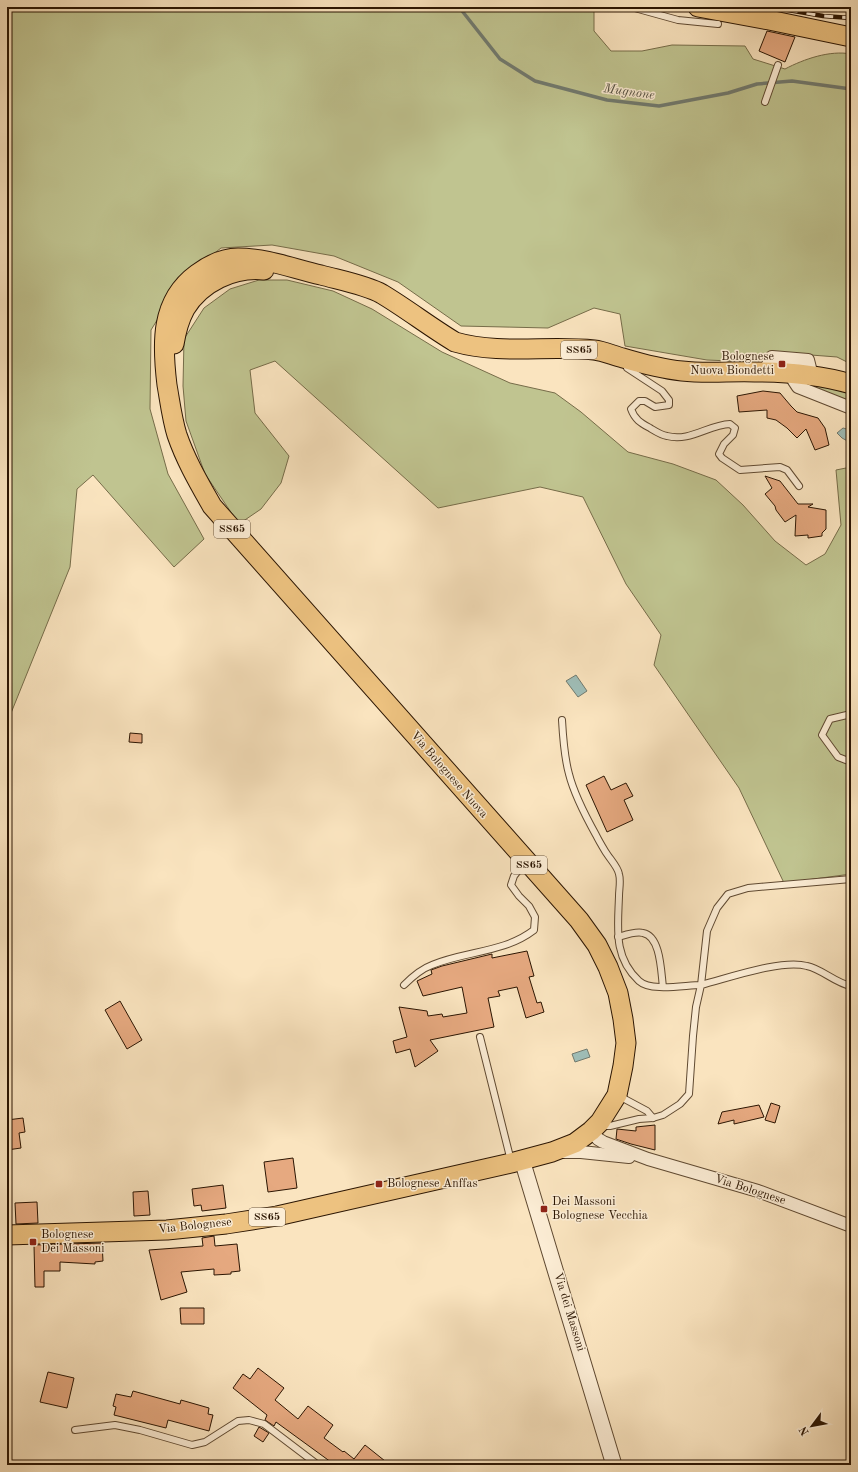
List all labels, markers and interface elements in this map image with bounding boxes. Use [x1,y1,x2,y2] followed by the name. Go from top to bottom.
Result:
[602,82,655,102] water label: Mugnone
[561,341,597,359] road number: SS65
[690,351,774,377] place label: Bolognese Nuova Biondetti
[777,359,787,369] marker: Bolognese Nuova Biondetti
[214,520,250,538] road number: SS65
[408,729,490,821] street label: Via Bolognese Nuova
[511,856,547,874] road number: SS65
[713,1173,787,1207] street label: Via Bolognese
[387,1178,478,1190] place label: Bolognese Anffas
[374,1179,384,1189] marker: Bolognese Anffas
[552,1196,648,1222] place label: Dei Massoni Bolognese Vecchia
[539,1204,549,1214] marker: Dei Massoni Bolognese Vecchia
[249,1208,285,1226] road number: SS65
[158,1216,233,1236] street label: Via Bolognese
[41,1229,105,1255] place label: Bolognese Dei Massoni
[28,1237,38,1247] marker: Bolognese Dei Massoni
[551,1271,587,1353] street label: Via dei Massoni
[792,1406,832,1446] north arrow
[798,1424,812,1437] text: N

